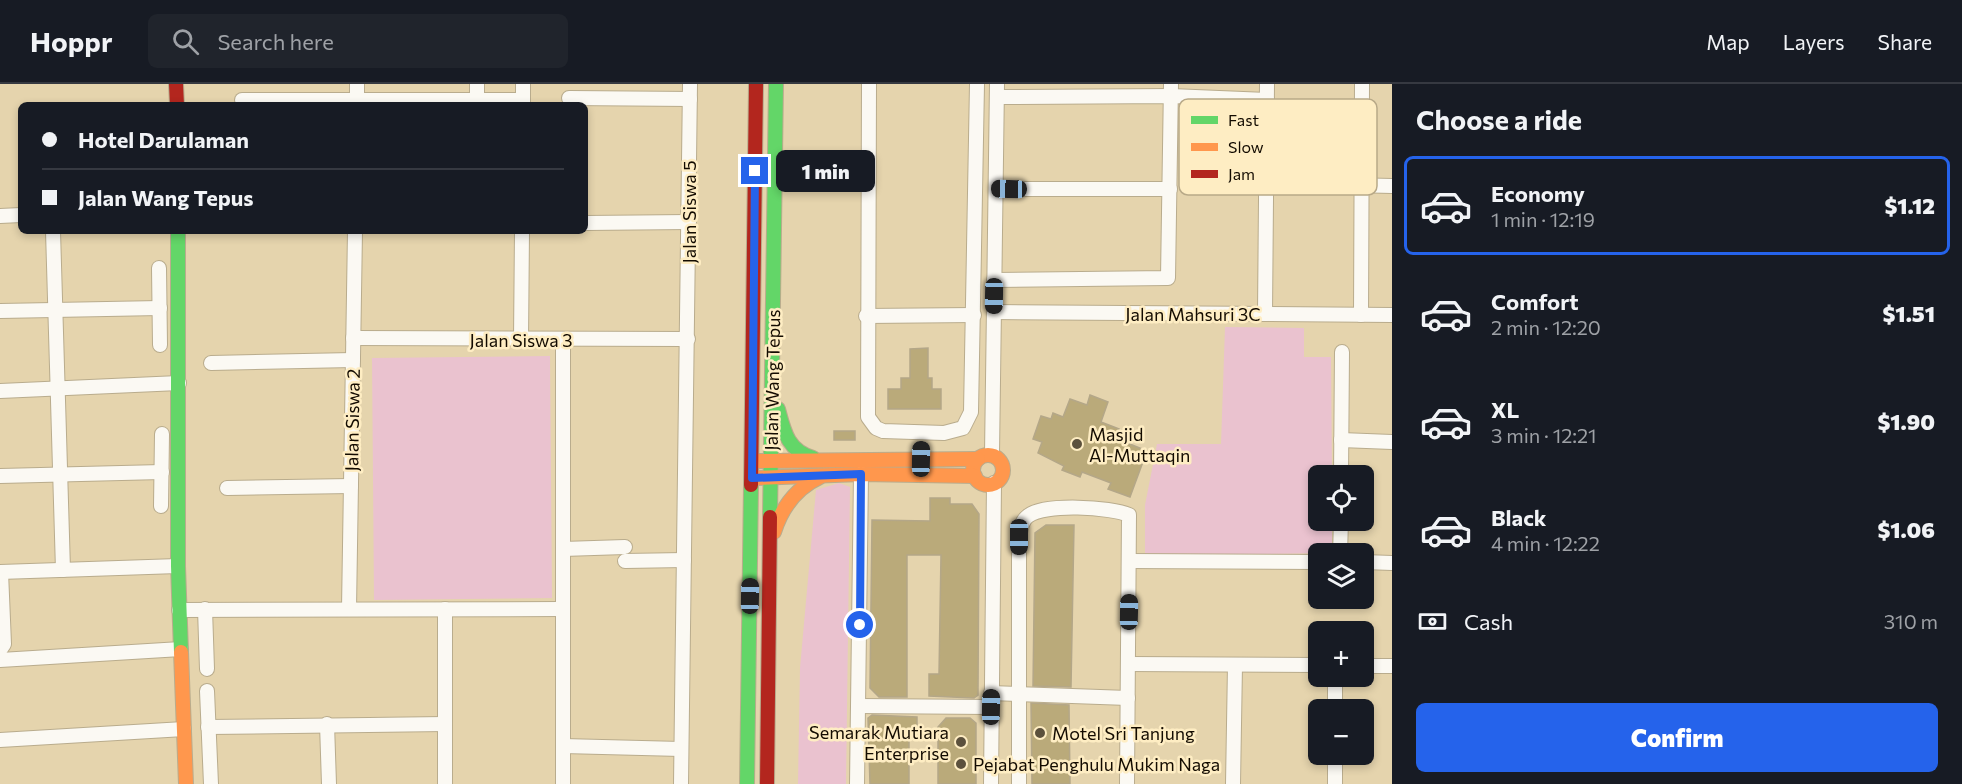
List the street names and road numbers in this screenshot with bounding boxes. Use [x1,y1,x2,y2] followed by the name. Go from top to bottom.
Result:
[678,160,700,264] street label: Jalan Siswa 5
[1125,303,1261,325] street label: Jalan Mahsuri 3C
[760,309,784,451] street label: Jalan Wang Tepus
[470,329,572,351] street label: Jalan Siswa 3
[340,368,364,472] street label: Jalan Siswa 2

